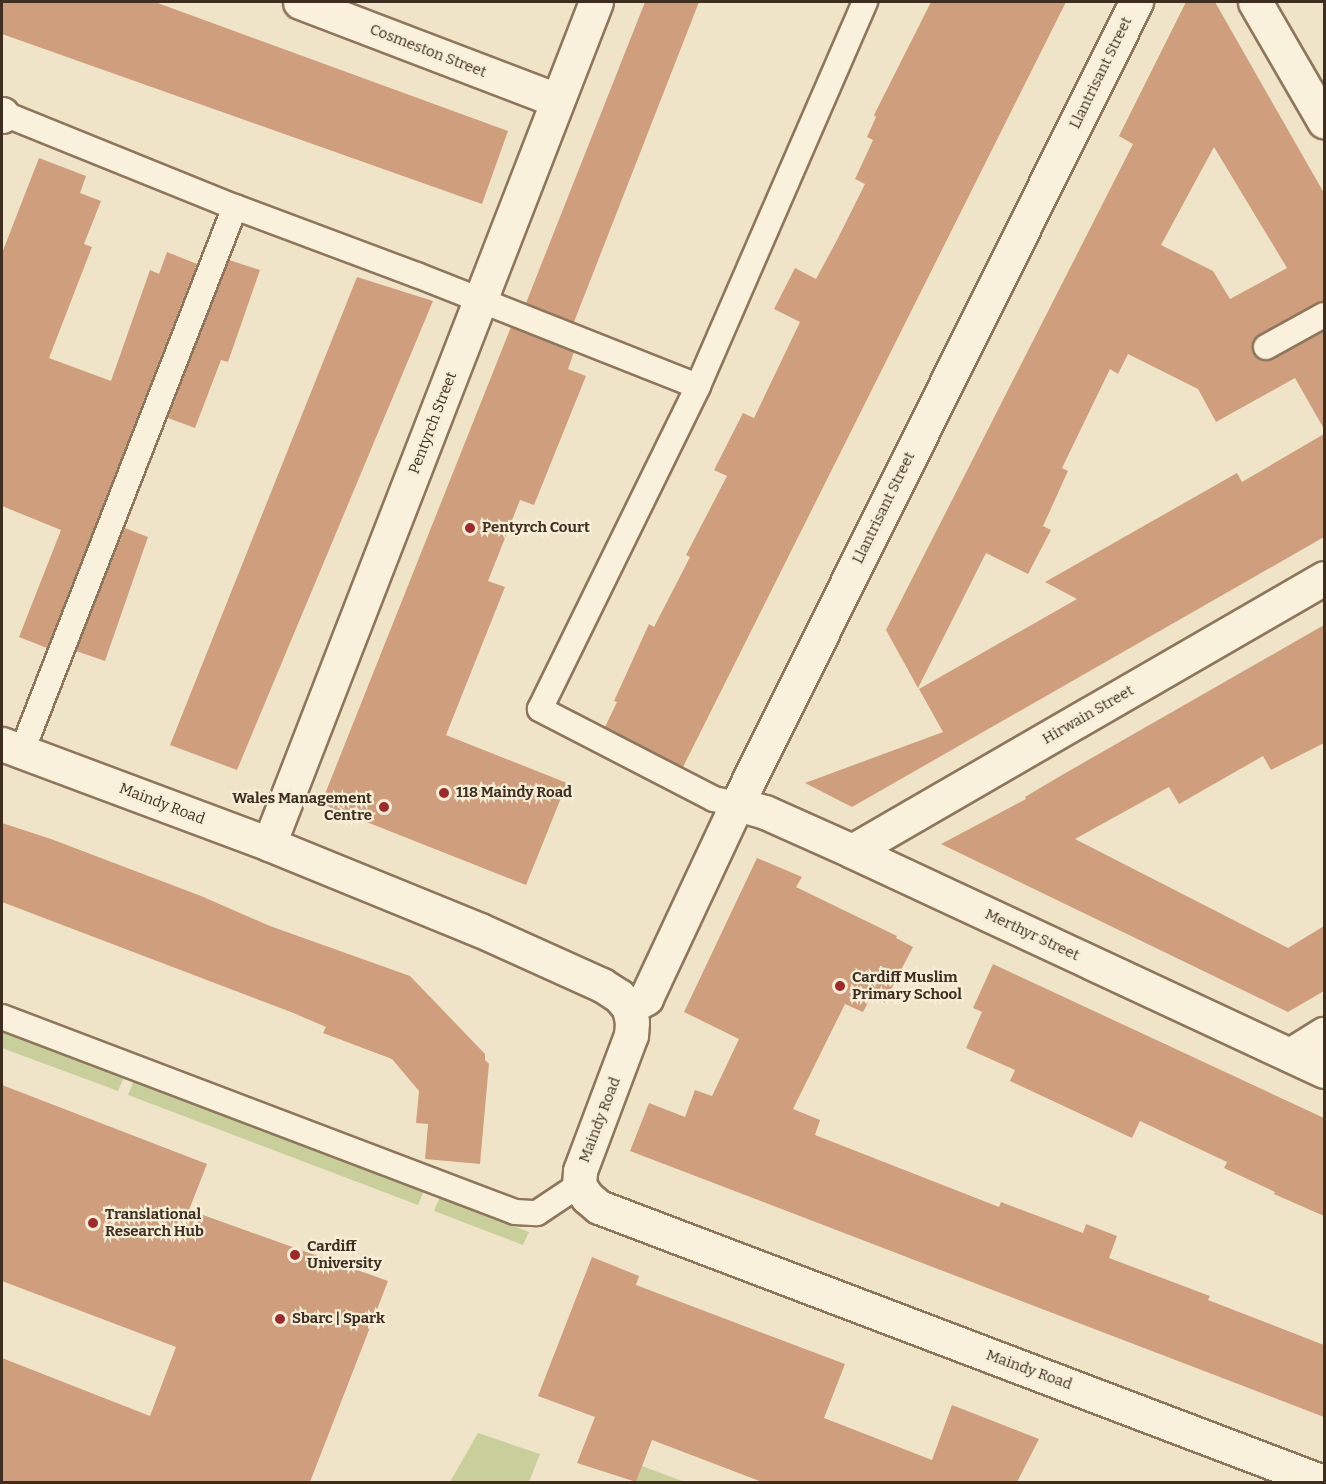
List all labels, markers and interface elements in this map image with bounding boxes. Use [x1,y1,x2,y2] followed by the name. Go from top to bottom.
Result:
[1066,14,1136,132] street label: Llantrisant Street
[367,20,489,82] street label: Cosmeston Street
[405,369,461,477] street label: Pentyrch Street
[849,449,919,567] street label: Llantrisant Street
[482,519,590,537] place label: Pentyrch Court
[463,521,477,535] marker: Pentyrch Court
[1039,682,1137,748] street label: Hirwain Street
[117,779,207,829] street label: Maindy Road
[456,784,572,802] place label: 118 Maindy Road
[437,786,451,800] marker: 118 Maindy Road
[232,789,372,824] place label: Wales Management Centre
[377,800,391,814] marker: Wales Management Centre
[982,905,1082,965] street label: Merthyr Street
[852,968,962,1003] place label: Cardiff Muslim Primary School
[833,979,847,993] marker: Cardiff Muslim Primary School
[575,1075,625,1165] street label: Maindy Road
[105,1205,204,1240] place label: Translational Research Hub
[86,1216,100,1230] marker: Translational Research Hub
[307,1237,382,1272] place label: Cardiff University
[288,1248,302,1262] marker: Cardiff University
[292,1310,385,1328] place label: Sbarc | Spark
[273,1312,287,1326] marker: Sbarc | Spark
[984,1346,1074,1394] street label: Maindy Road

